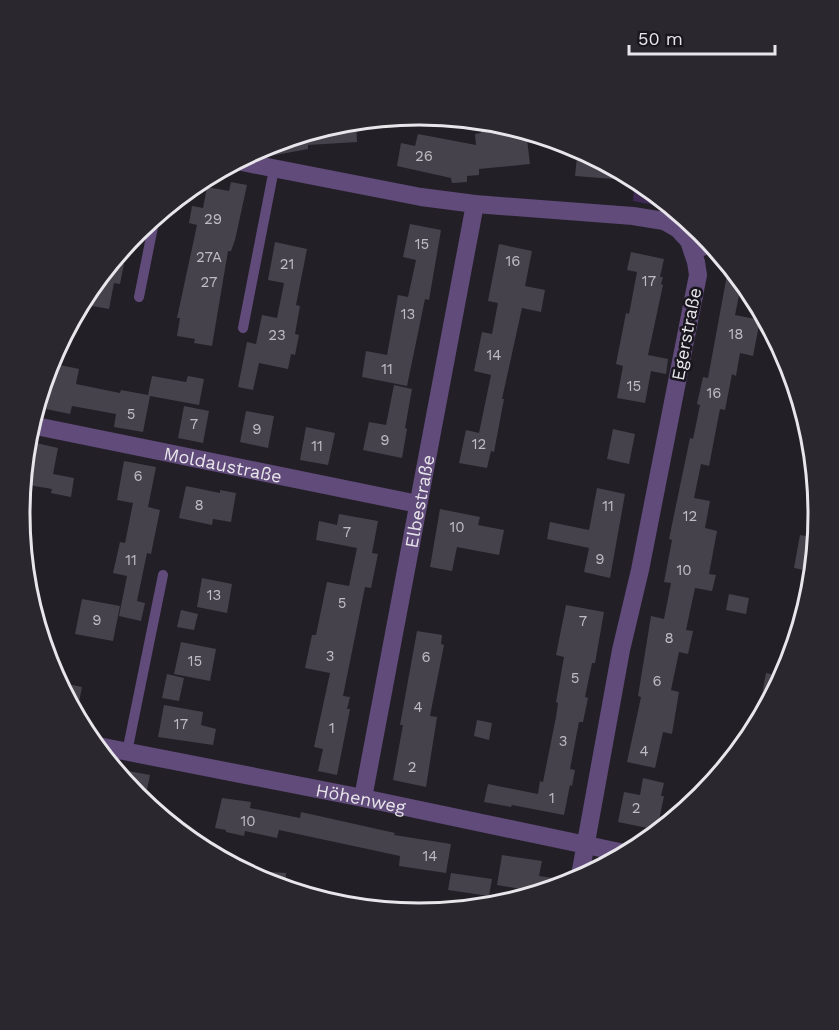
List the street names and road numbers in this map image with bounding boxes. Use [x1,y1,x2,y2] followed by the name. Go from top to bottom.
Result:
[667,286,705,382] street label: Egerstraße
[162,442,284,486] street label: Moldaustraße
[400,453,438,550] street label: Elbestraße
[314,779,408,817] street label: Höhenweg

